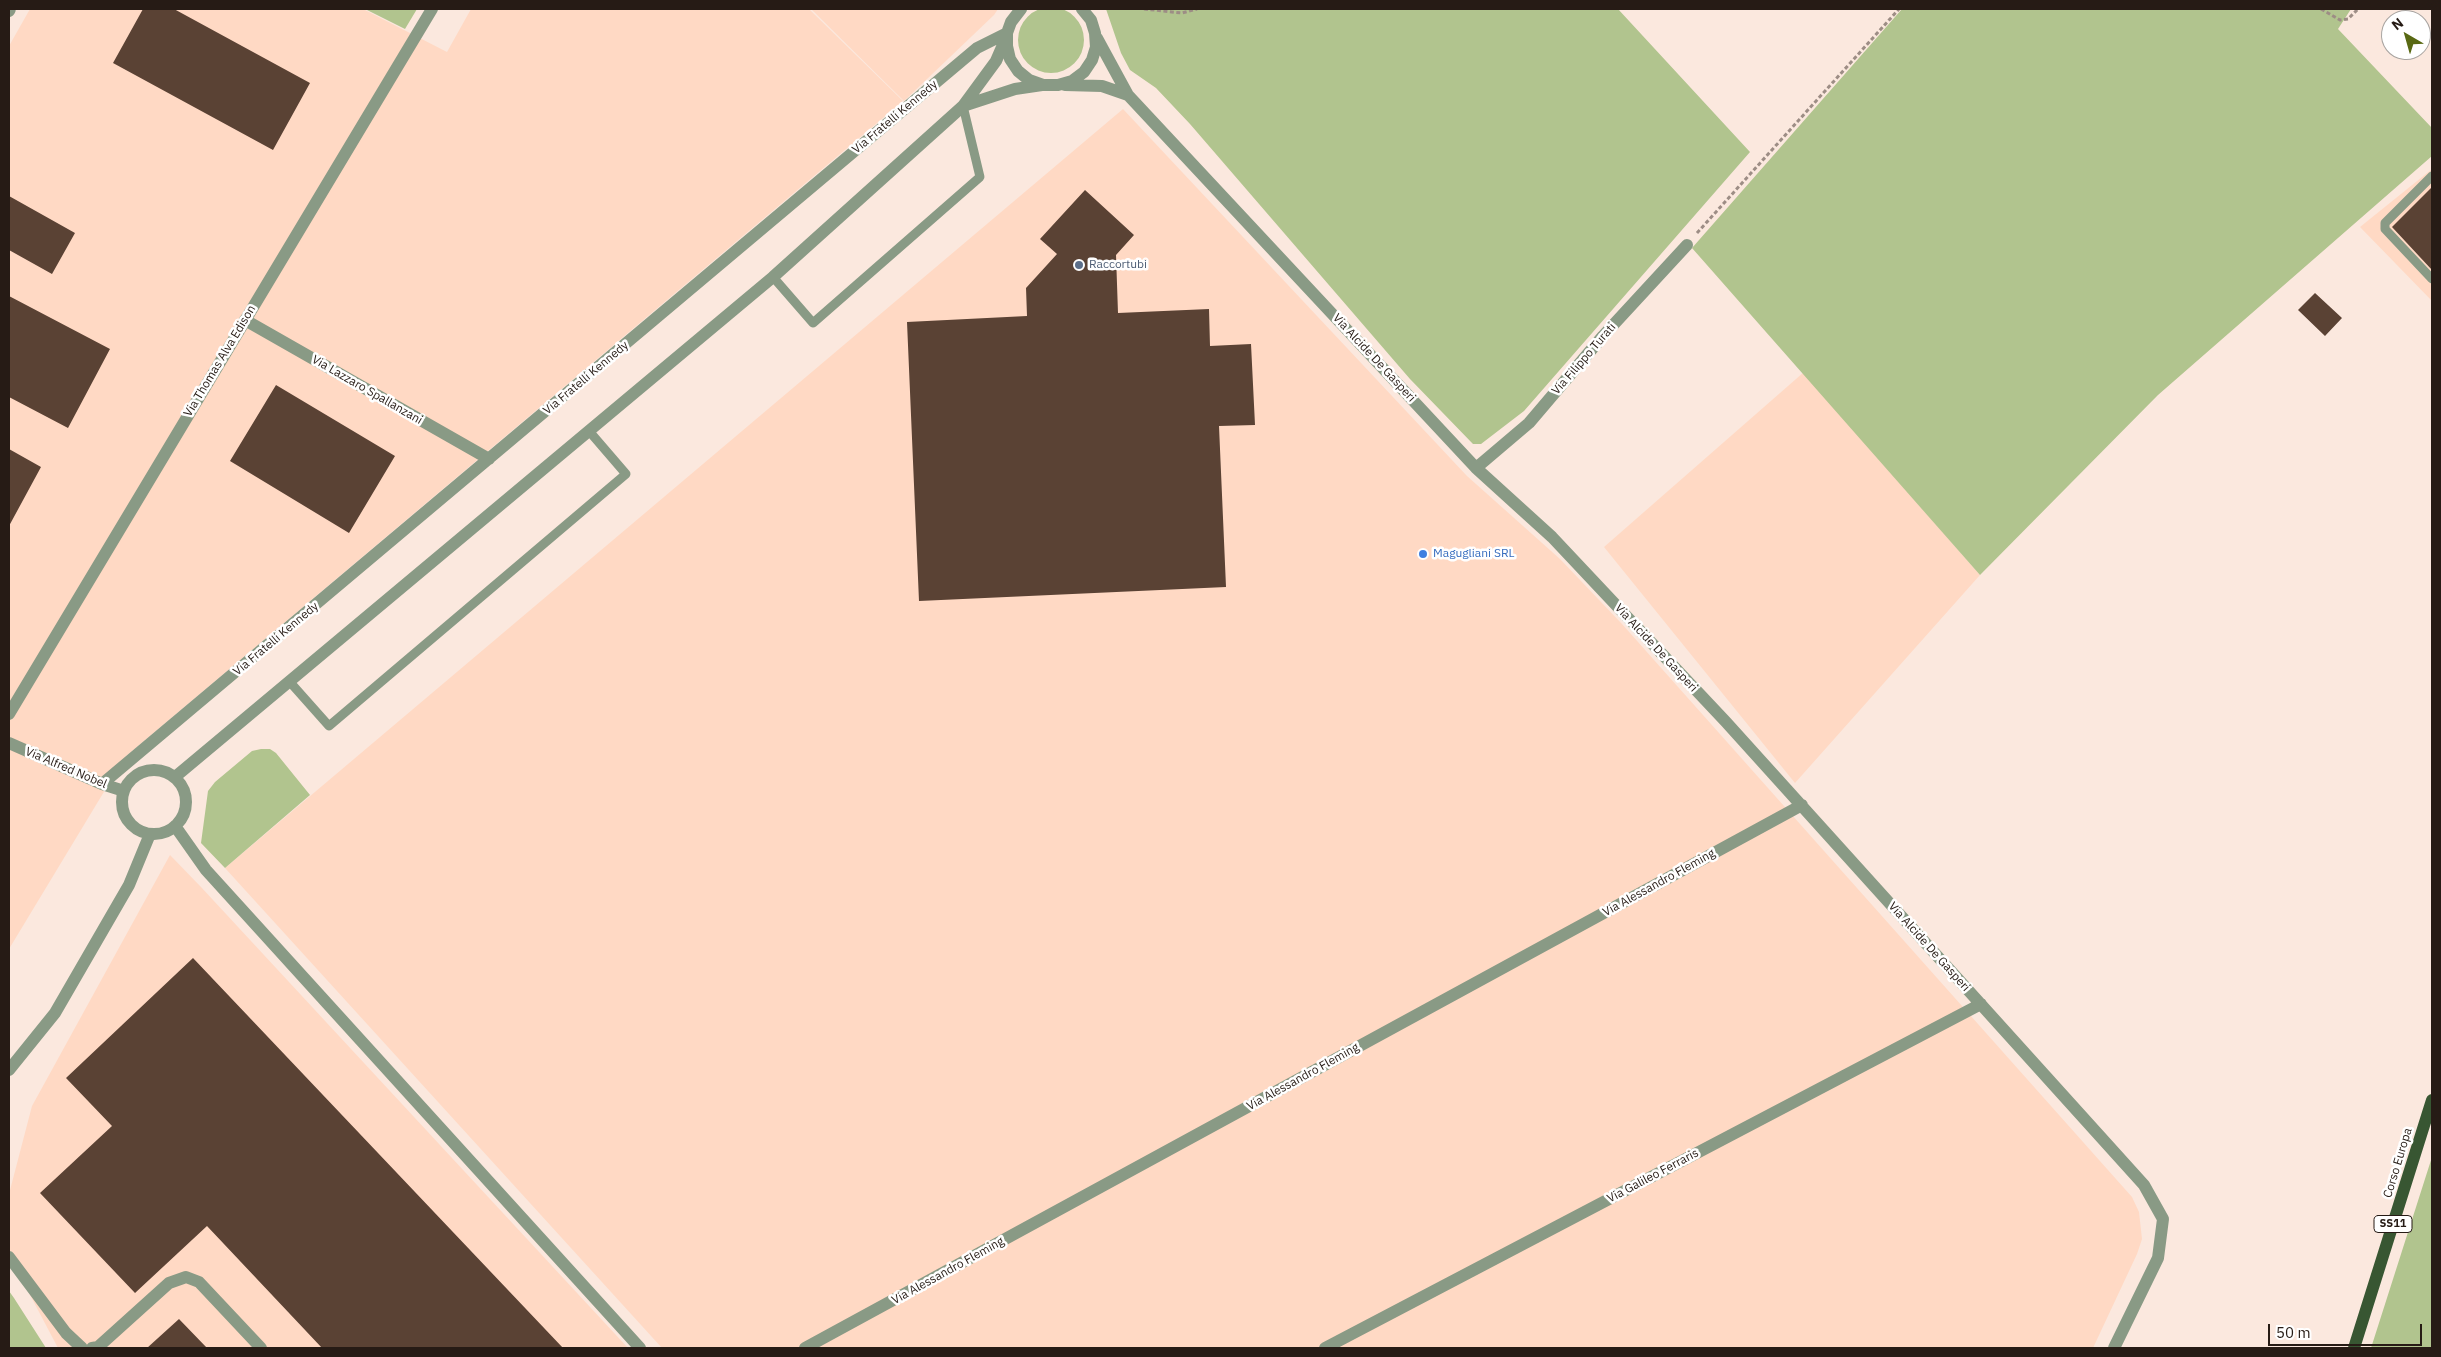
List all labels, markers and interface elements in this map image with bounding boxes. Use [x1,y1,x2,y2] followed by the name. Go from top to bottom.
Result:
[2381,10,2431,60] north arrow
[2388,14,2407,34] text: N
[849,77,941,157] street label: Via Fratelli Kennedy
[1089,258,1147,272] place label: Raccortubi
[1073,259,1085,271] marker: Raccortubi
[181,303,259,419] street label: Via Thomas Alva Edison
[1330,311,1418,405] street label: Via Alcide De Gasperi
[1549,320,1619,398] street label: Via Filippo Turati
[540,338,632,418] street label: Via Fratelli Kennedy
[309,352,425,428] street label: Via Lazzaro Spallanzani
[1433,547,1515,561] place label: Magugliani SRL
[1417,548,1429,560] marker: Magugliani SRL
[230,599,322,679] street label: Via Fratelli Kennedy
[1612,601,1700,695] street label: Via Alcide De Gasperi
[23,744,109,792] street label: Via Alfred Nobel
[1600,846,1718,920] street label: Via Alessandro Fleming
[1885,899,1973,995] street label: Via Alcide De Gasperi
[1244,1040,1362,1114] street label: Via Alessandro Fleming
[2381,1126,2415,1200] street label: Corso Europa
[1605,1146,1701,1206] street label: Via Galileo Ferraris
[2374,1216,2412,1232] road number: SS11
[889,1234,1007,1308] street label: Via Alessandro Fleming
[2271,1314,2425,1346] scale bar
[2276,1323,2311,1342] text: 50 m

